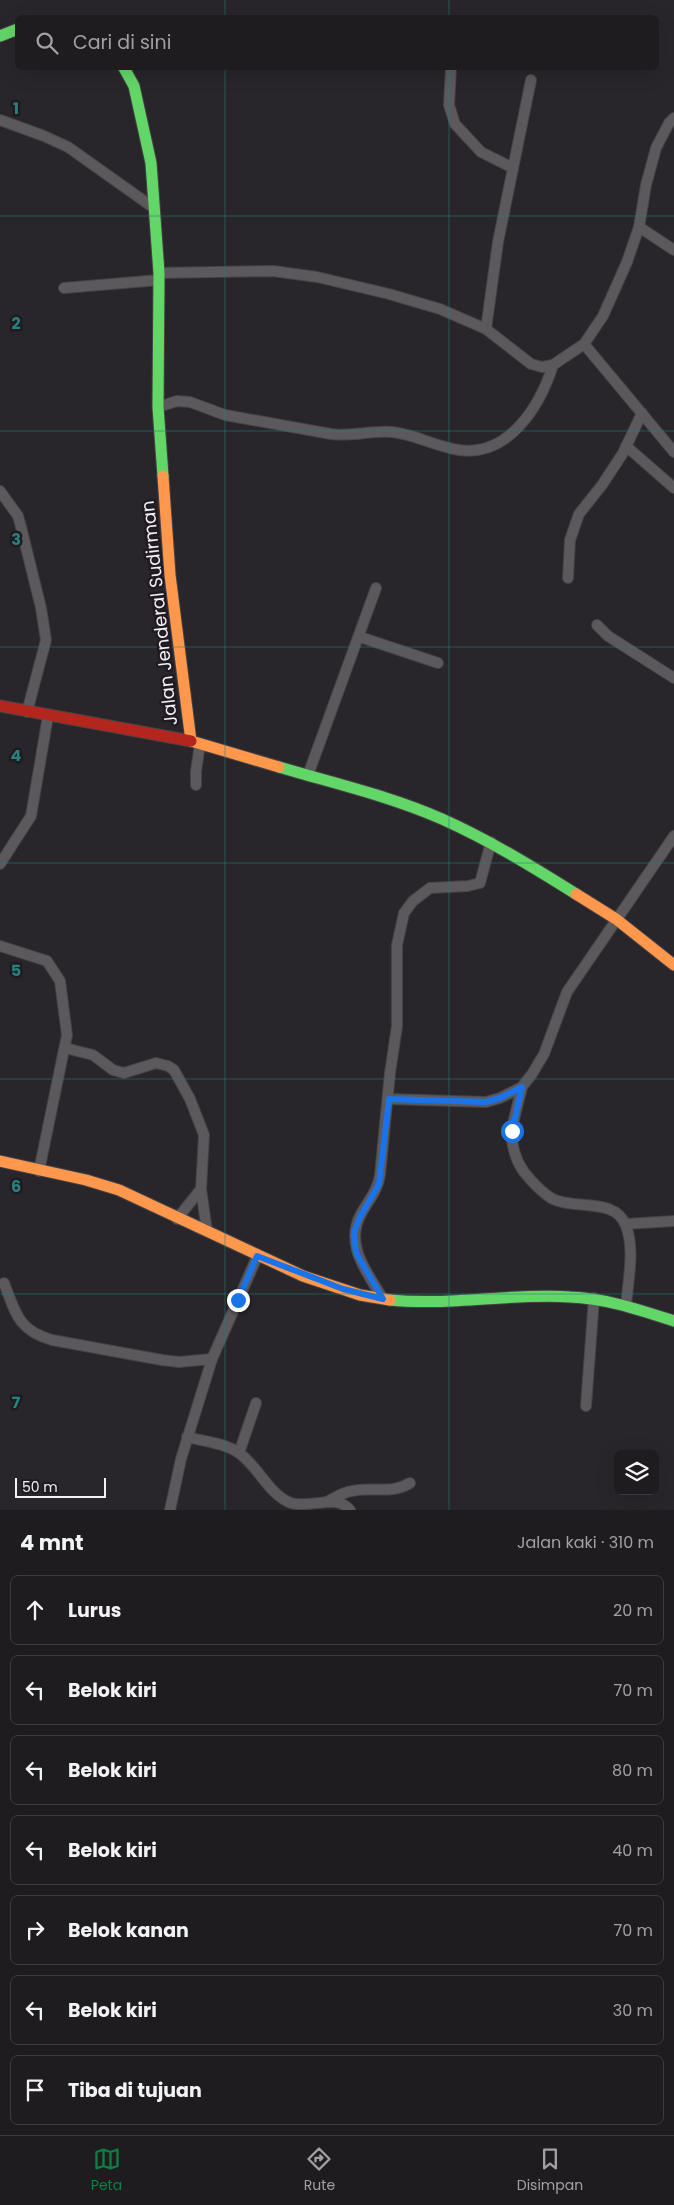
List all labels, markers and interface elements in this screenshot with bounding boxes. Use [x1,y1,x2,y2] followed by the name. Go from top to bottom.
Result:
[15,15,659,70] search box
[33,29,61,57] icon: search
[73,29,171,56] text: Cari di sini
[13,97,19,120] text: 1
[11,312,21,335] text: 2
[135,499,183,727] street label: Jalan Jenderal Sudirman
[11,528,21,551] text: 3
[11,744,22,767] text: 4
[11,959,21,982] text: 5
[501,1120,524,1143] route start
[11,1175,21,1198] text: 6
[227,1289,250,1312] route end
[12,1391,21,1414] text: 7
[614,1450,659,1495] map controls
[614,1450,659,1495] button: layers
[15,1475,106,1498] scale bar
[22,1477,58,1497] text: 50 m
[20,1528,84,1557] text: 4 mnt
[517,1531,654,1554] text: Jalan kaki · 310 m
[21,1596,49,1624] icon: ahead
[68,1597,121,1624] text: Lurus
[613,1599,653,1622] text: 20 m
[21,1676,49,1704] icon: left
[68,1677,157,1704] text: Belok kiri
[613,1679,653,1702] text: 70 m
[21,1756,49,1784] icon: left
[68,1757,157,1784] text: Belok kiri
[612,1759,653,1782] text: 80 m
[21,1836,49,1864] icon: left
[68,1837,157,1864] text: Belok kiri
[612,1839,653,1862] text: 40 m
[21,1916,49,1944] icon: right
[68,1917,189,1944] text: Belok kanan
[613,1919,653,1942] text: 70 m
[21,1996,49,2024] icon: left
[68,1997,157,2024] text: Belok kiri
[613,1999,653,2022] text: 30 m
[21,2076,49,2104] icon: arrive
[68,2077,202,2104] text: Tiba di tujuan
[91,2145,122,2196] tab: Peta
[304,2145,335,2196] tab: Rute
[517,2145,583,2196] tab: Disimpan

